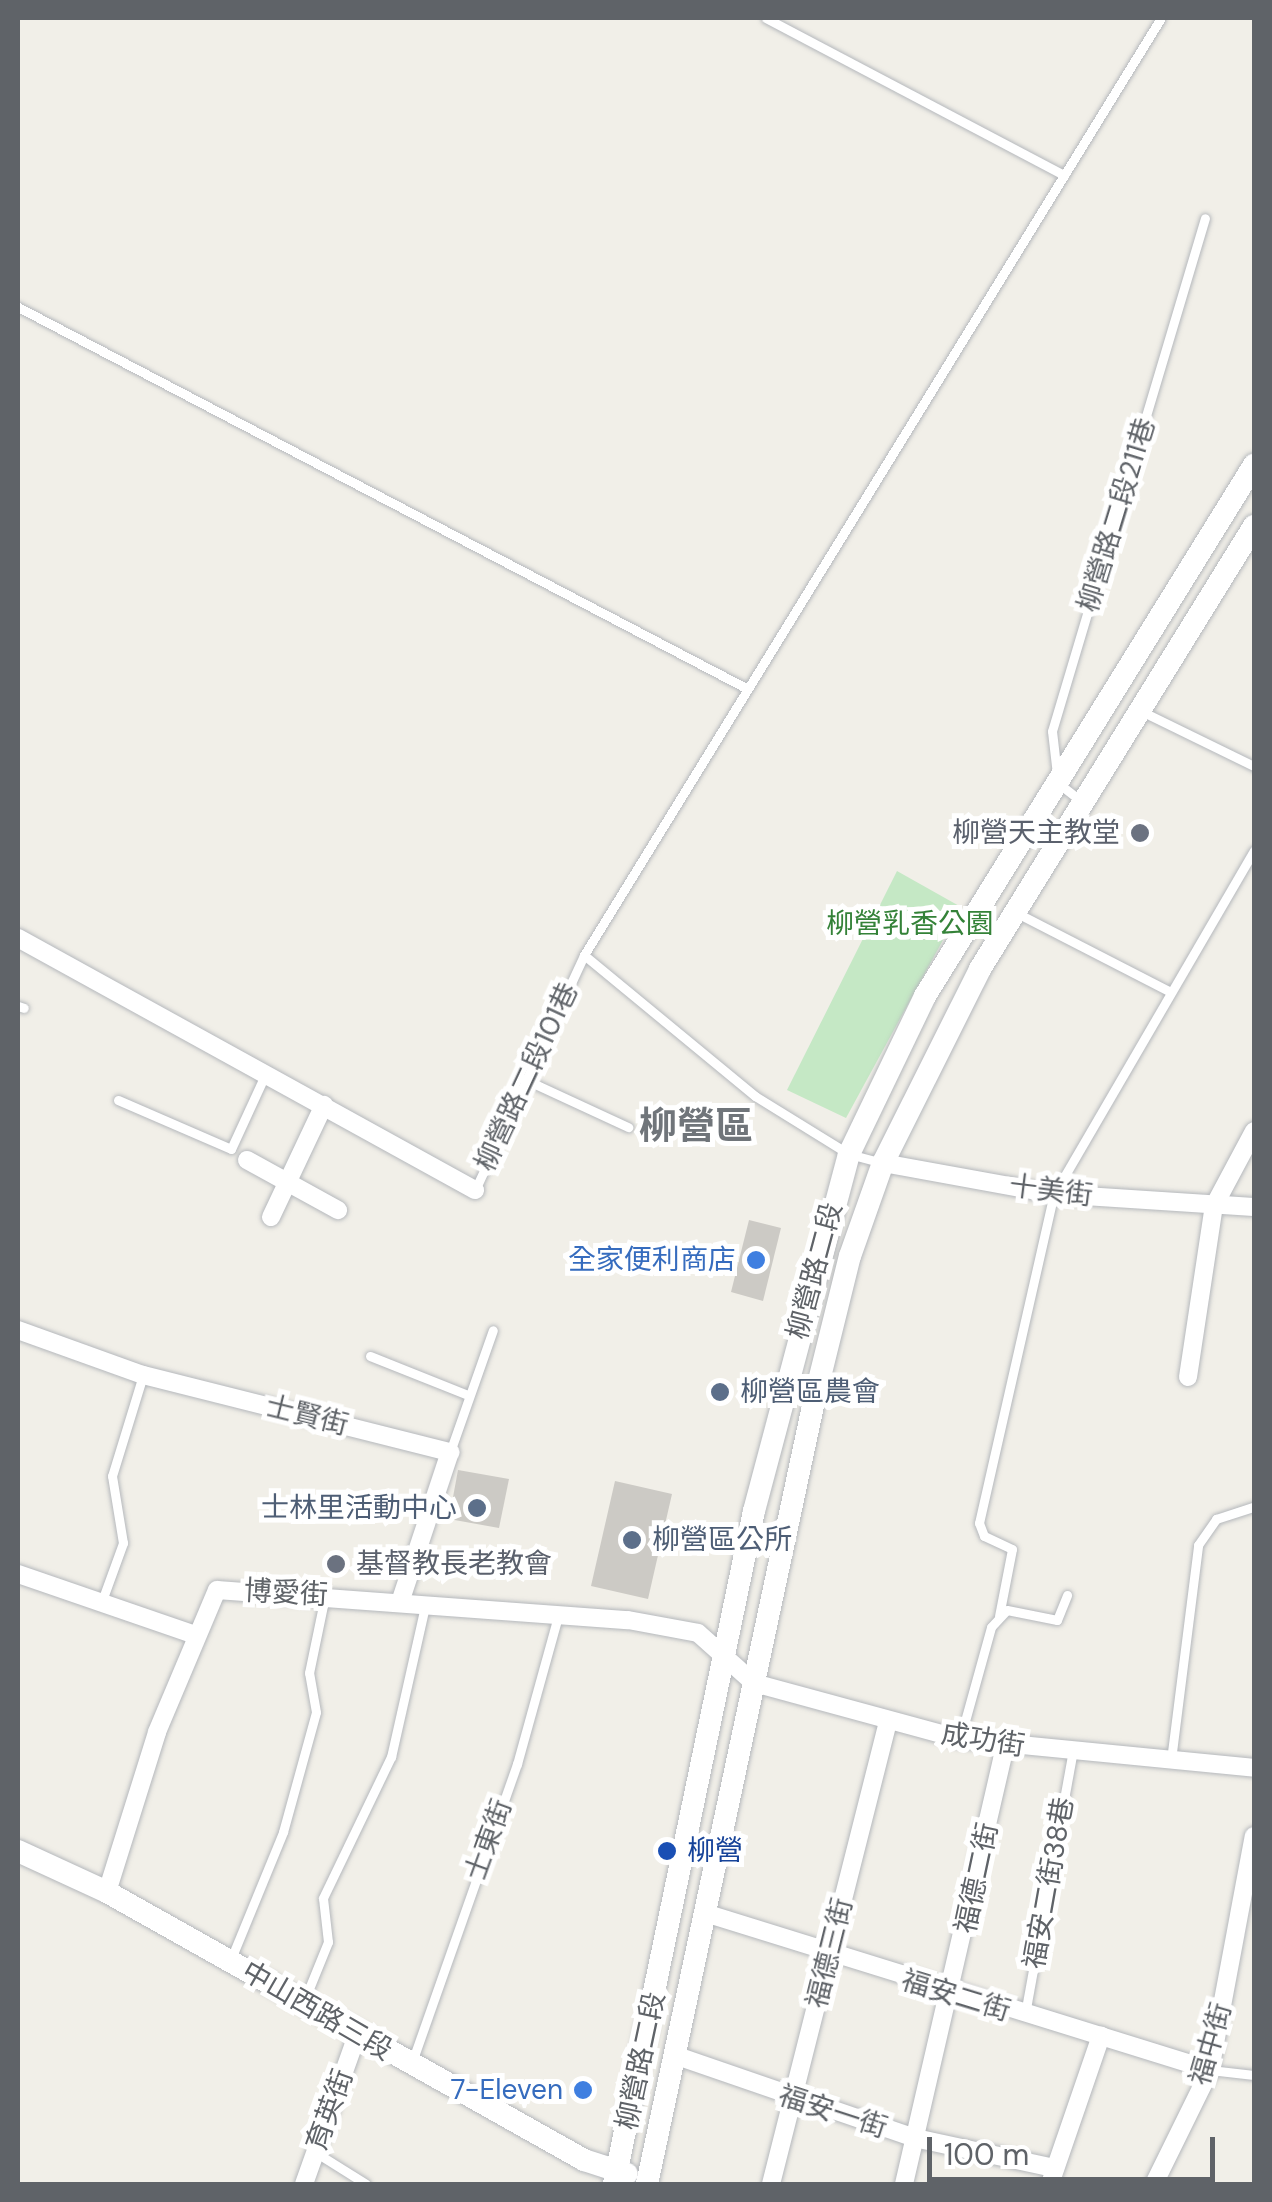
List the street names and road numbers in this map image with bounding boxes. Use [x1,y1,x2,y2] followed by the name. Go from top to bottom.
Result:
[1071,414,1163,616] street label: 柳營路二段211巷
[469,977,585,1177] street label: 柳營路二段101巷
[1007,1169,1095,1213] street label: 十美街
[781,1199,849,1343] street label: 柳營路二段
[262,1390,352,1442] street label: 士賢街
[243,1574,329,1612] street label: 博愛街
[939,1717,1027,1763] street label: 成功街
[459,1795,519,1885] street label: 士東街
[1017,1795,1081,1971] street label: 福安二街38巷
[949,1820,1005,1936] street label: 福德二街
[800,1895,860,2011] street label: 福德三街
[236,1954,398,2068] street label: 中山西路三段
[898,1964,1014,2028] street label: 福安二街
[610,1989,672,2133] street label: 柳營路二段
[1183,1999,1239,2089] street label: 福中街
[300,2065,360,2155] street label: 育英街
[775,2079,891,2145] street label: 福安一街

